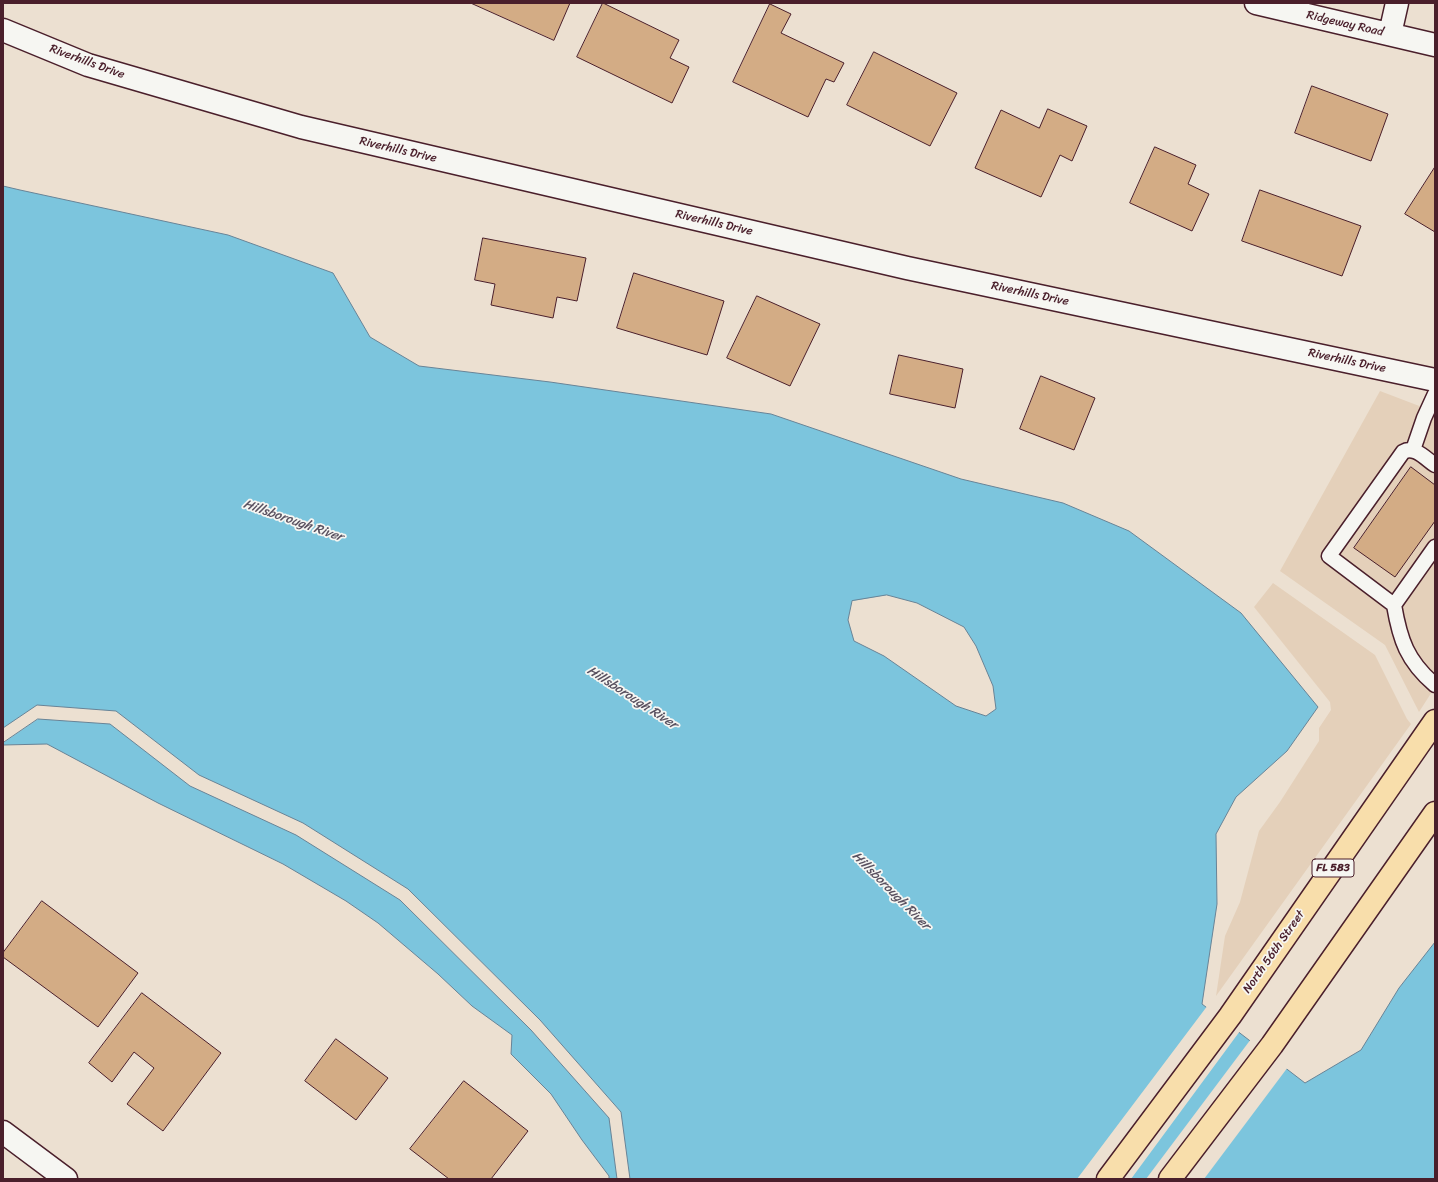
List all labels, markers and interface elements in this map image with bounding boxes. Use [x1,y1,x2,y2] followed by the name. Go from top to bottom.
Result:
[1305,8,1385,40] street label: Ridgeway Road
[47,42,127,82] street label: Riverhills Drive
[358,134,438,166] street label: Riverhills Drive
[674,207,754,239] street label: Riverhills Drive
[990,279,1070,309] street label: Riverhills Drive
[1307,346,1387,376] street label: Riverhills Drive
[241,497,345,545] water label: Hillsborough River
[584,663,680,733] water label: Hillsborough River
[849,849,933,933] water label: Hillsborough River
[1312,859,1354,877] road number: FL 583
[1240,908,1308,996] street label: North 56th Street

